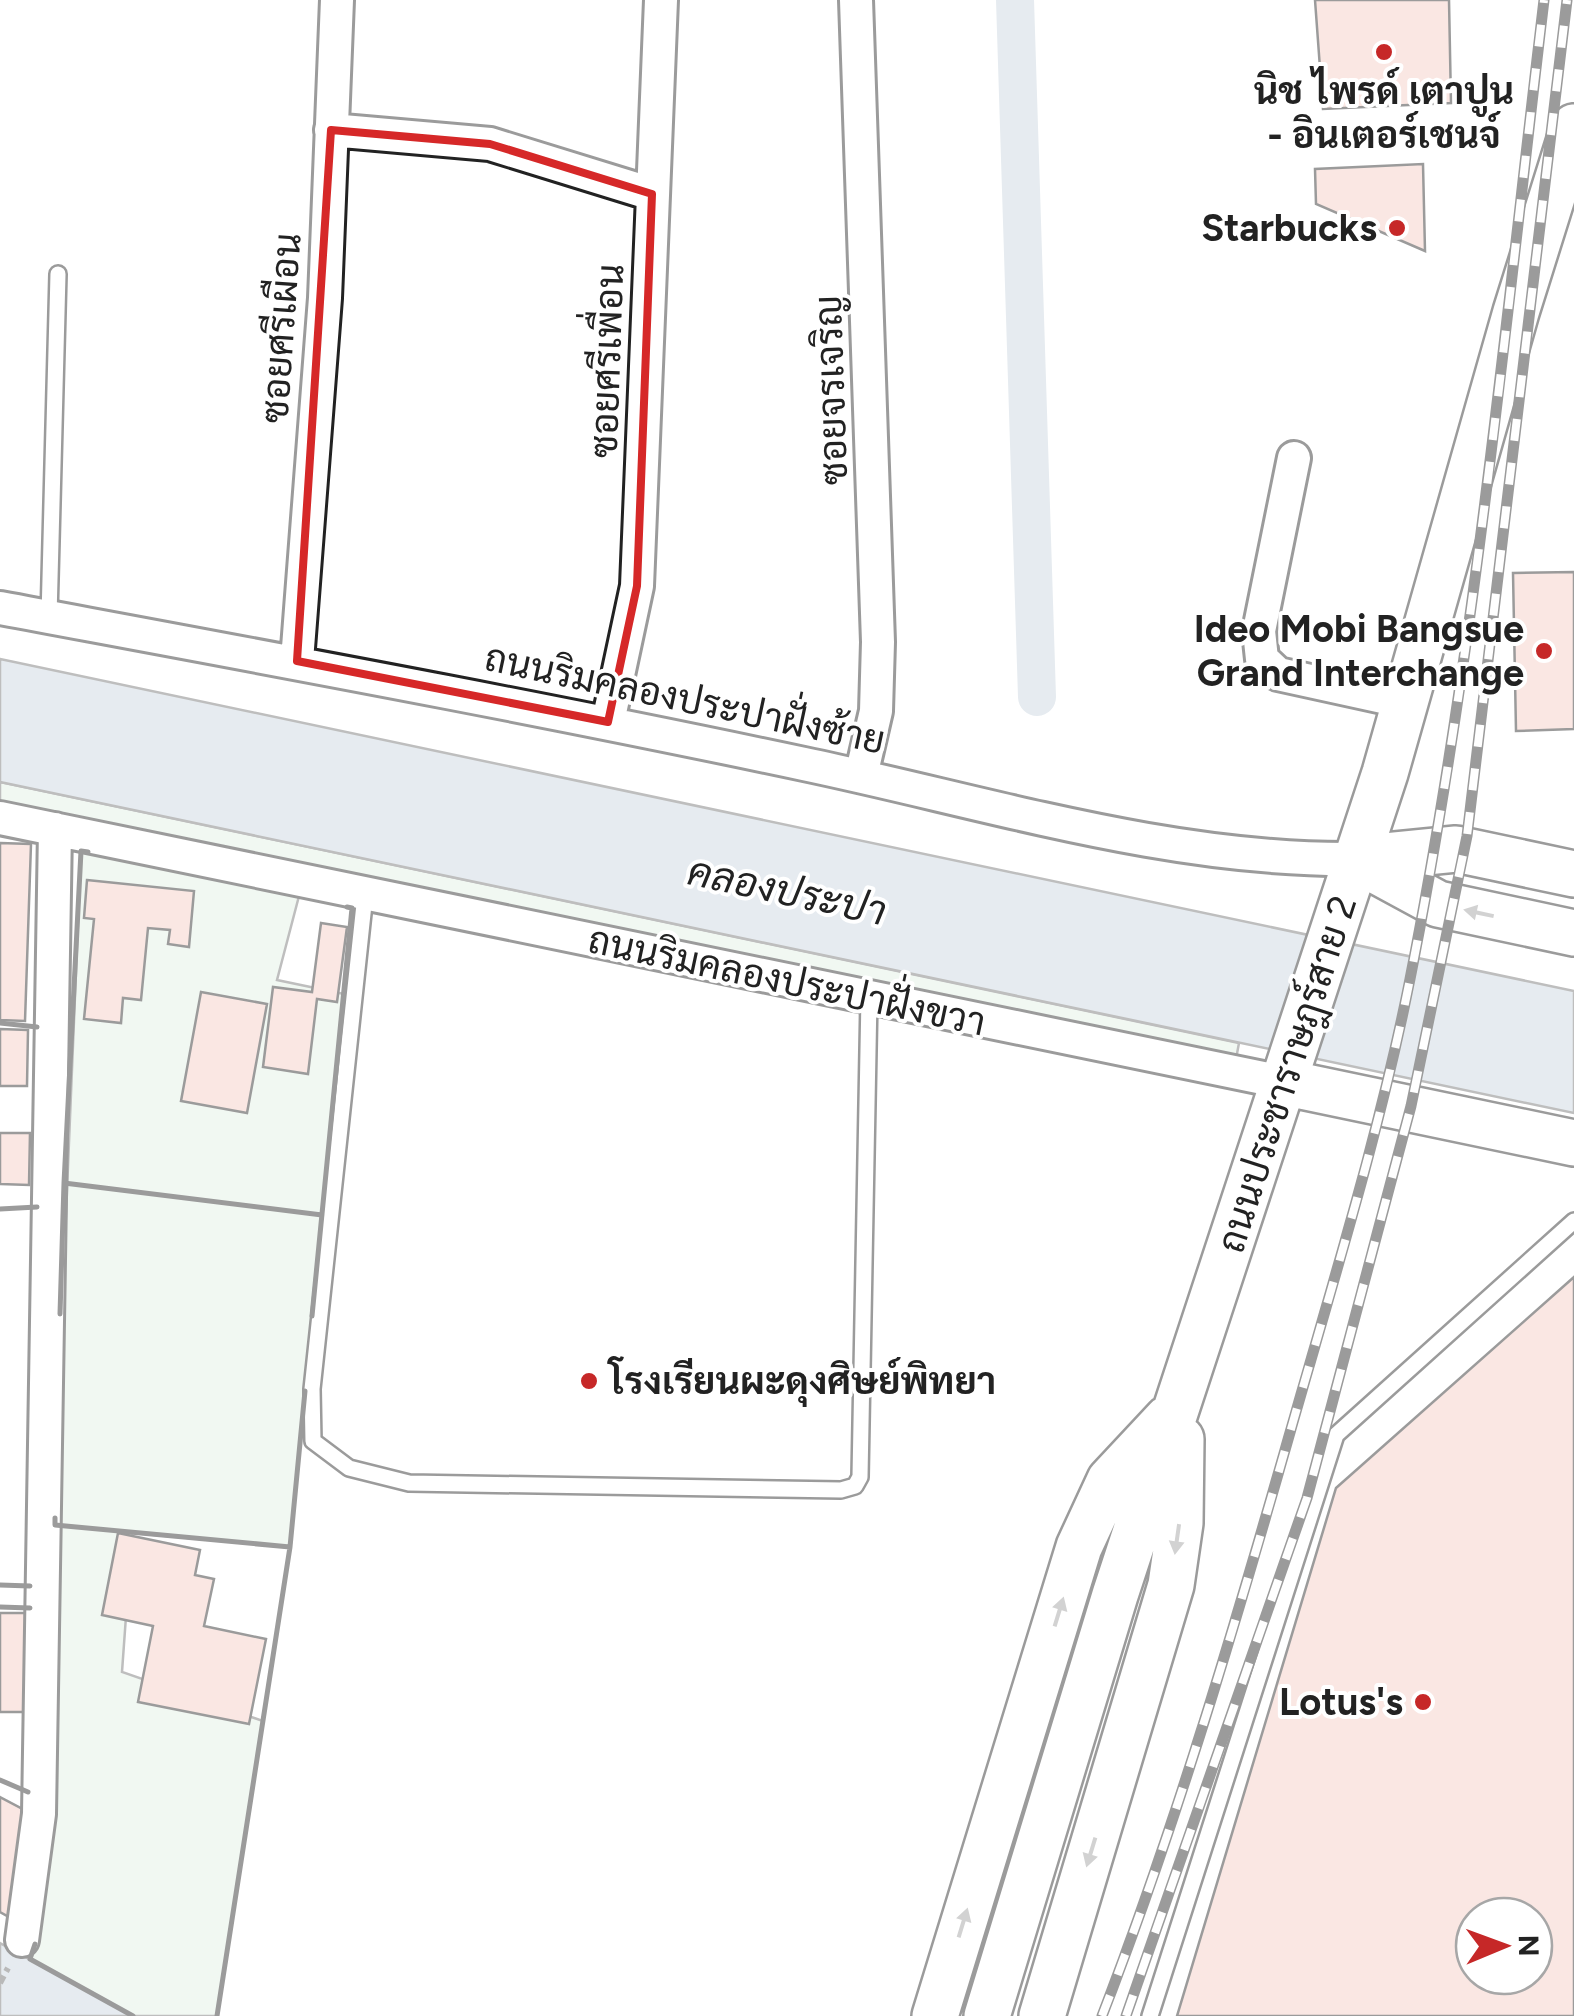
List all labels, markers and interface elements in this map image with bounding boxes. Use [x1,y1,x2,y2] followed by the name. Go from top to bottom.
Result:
[1373,41,1395,63] marker: นิช ไพรด์ เตาปูน - อินเตอร์เชนจ์
[1254,66,1514,158] place label: นิช ไพรด์ เตาปูน - อินเตอร์เชนจ์
[1201,205,1377,251] place label: Starbucks
[1386,217,1408,239] marker: Starbucks
[251,231,311,425] street label: ซอยศรีเผือน
[569,263,633,459] street label: ซอยศรีเพื่อน
[805,294,857,486] street label: ซอยจรเจริญ
[1194,606,1524,696] place label: Ideo Mobi Bangsue Grand Interchange
[481,624,892,764] street label: ถนนริมคลองประปาฝั่งซ้าย
[1533,640,1555,662] marker: Ideo Mobi Bangsue Grand Interchange
[683,847,891,935] water label: คลองประปา
[1207,889,1368,1259] street label: ถนนประชาราษฎร์สาย 2
[1463,905,1494,920] one-way arrow
[584,906,992,1046] street label: ถนนริมคลองประปาฝั่งขวา
[607,1356,996,1407] place label: โรงเรียนผะดุงศิษย์พิทยา
[578,1370,600,1392] marker: โรงเรียนผะดุงศิษย์พิทยา
[1169,1524,1185,1555] one-way arrow
[1052,1597,1067,1627] one-way arrow
[1279,1679,1403,1725] place label: Lotus's
[1412,1691,1434,1713] marker: Lotus's
[1083,1837,1098,1868] one-way arrow
[1454,1896,1554,1996] north arrow
[956,1907,971,1938] one-way arrow
[1512,1934,1546,1957] text: N

